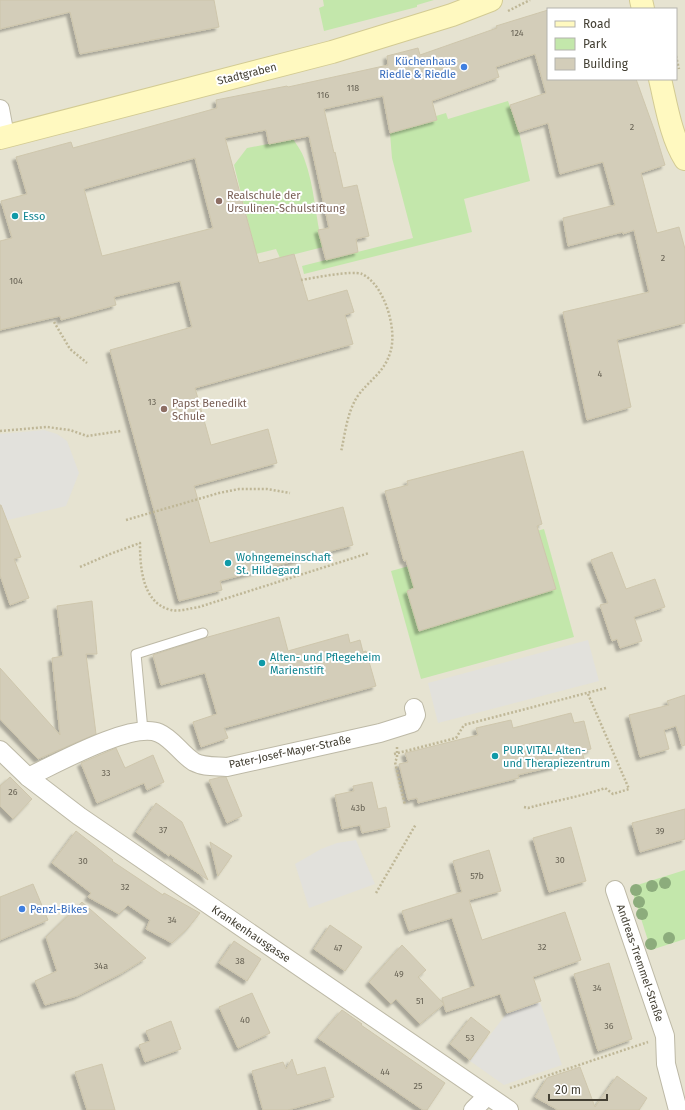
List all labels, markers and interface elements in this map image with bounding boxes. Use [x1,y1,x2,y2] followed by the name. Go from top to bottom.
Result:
[547,8,677,80] legend
[583,17,611,31] text: Road
[511,28,524,38] house number: 124
[583,37,607,51] text: Park
[379,55,456,81] place label: Küchenhaus Riedle & Riedle
[583,57,629,71] text: Building
[216,60,278,88] street label: Stadtgraben
[459,62,469,72] marker: Küchenhaus Riedle & Riedle
[347,83,359,93] house number: 118
[317,90,329,100] house number: 116
[630,122,634,132] house number: 2
[227,189,345,215] place label: Realschule der Ursulinen-Schulstiftung
[214,196,224,206] marker: Realschule der Ursulinen-Schulstiftung
[23,210,45,223] place label: Esso
[10,211,20,221] marker: Esso
[661,253,665,263] house number: 2
[9,276,23,286] house number: 104
[598,369,603,379] house number: 4
[148,397,156,407] house number: 13
[172,397,247,423] place label: Papst Benedikt Schule
[159,404,169,414] marker: Papst Benedikt Schule
[236,551,331,577] place label: Wohngemeinschaft St. Hildegard
[223,558,233,568] marker: Wohngemeinschaft St. Hildegard
[270,651,381,677] place label: Alten- und Pflegeheim Marienstift
[257,658,267,668] marker: Alten- und Pflegeheim Marienstift
[228,733,352,771] street label: Pater-Josef-Mayer-Straße
[503,744,610,770] place label: PUR VITAL Alten- und Therapiezentrum
[490,751,500,761] marker: PUR VITAL Alten- und Therapiezentrum
[102,768,110,778] house number: 33
[8,787,18,797] house number: 26
[351,803,365,813] house number: 43b
[159,825,167,835] house number: 37
[655,826,665,836] house number: 39
[555,855,565,865] house number: 30
[78,856,88,866] house number: 30
[470,871,484,881] house number: 57b
[121,882,129,892] house number: 32
[30,903,87,916] place label: Penzl-Bikes
[209,903,293,965] street label: Krankenhausgasse
[614,903,666,1023] street label: Andreas-Tremmel-Straße
[17,904,27,914] marker: Penzl-Bikes
[167,915,177,925] house number: 34
[538,942,546,952] house number: 32
[334,943,342,953] house number: 47
[235,956,245,966] house number: 38
[94,961,108,971] house number: 34a
[394,969,404,979] house number: 49
[592,983,602,993] house number: 34
[416,996,424,1006] house number: 51
[240,1015,250,1025] house number: 40
[604,1021,614,1031] house number: 36
[466,1033,474,1043] house number: 53
[380,1067,390,1077] house number: 44
[549,1076,607,1102] scale bar
[414,1081,423,1091] house number: 25
[555,1083,581,1097] text: 20 m

